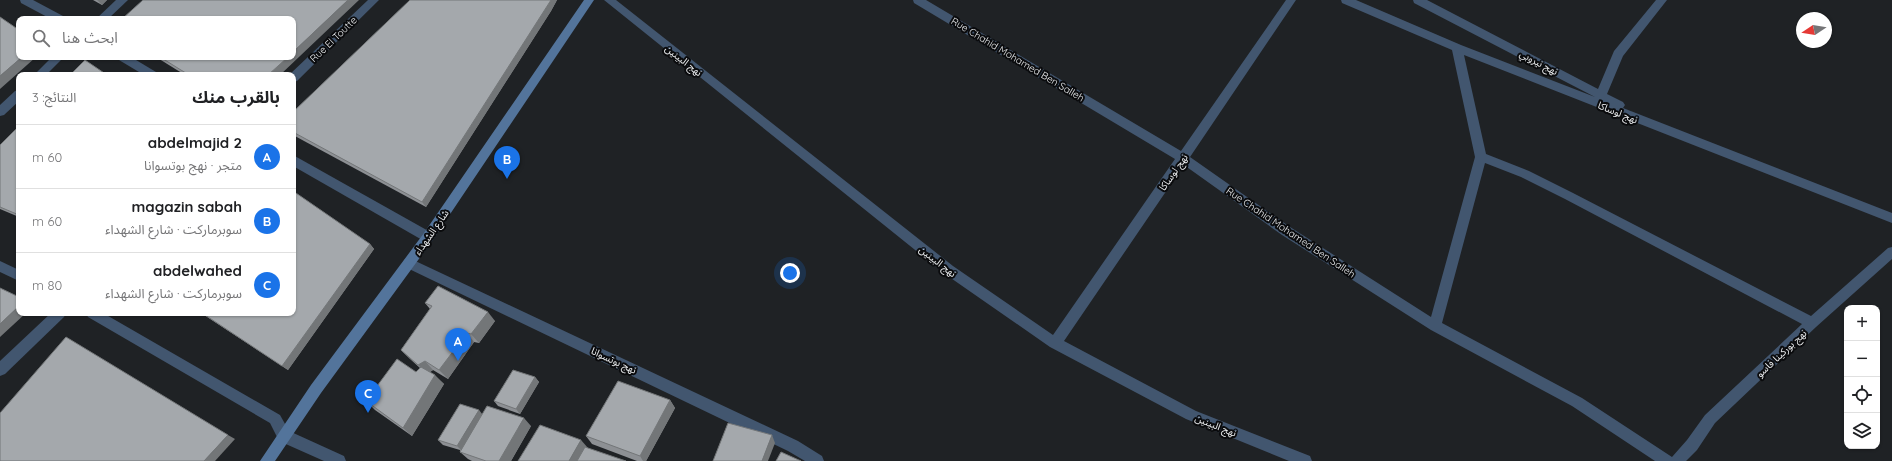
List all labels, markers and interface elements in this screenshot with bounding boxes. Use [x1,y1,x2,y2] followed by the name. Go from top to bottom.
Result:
[1796,12,1832,48] north arrow
[307,13,360,65] street label: Rue El Toutte
[949,14,1087,104] street label: Rue Chahid Mohamed Ben Salleh
[16,16,296,60] search box
[30,27,52,49] icon: search
[62,28,118,47] text: ابحث هنا
[662,42,705,80] street label: نهج البينين
[1517,47,1561,79] street label: نهج نيروبي
[192,86,280,107] text: بالقرب منك
[32,89,76,105] text: النتائج: 3
[1595,99,1640,127] street label: نهج لوساكا
[148,133,242,152] text: abdelmajid 2
[494,146,520,179] pin: B
[32,149,62,165] text: 60 m
[263,149,271,165] text: A
[1156,151,1192,194] street label: نهج لوساكا
[144,157,242,173] text: متجر · نهج بوتسوانا
[1224,184,1358,281] street label: Rue Chahid Mohamed Ben Salleh
[131,197,242,216] text: magazin sabah
[411,207,453,258] street label: شارع الشهداء
[32,213,62,229] text: 60 m
[263,213,271,229] text: B
[105,221,242,237] text: سوبرماركت · شارع الشهداء
[916,243,959,281] street label: نهج البينين
[153,261,242,280] text: abdelwahed
[780,263,800,283] your location
[32,277,62,293] text: 80 m
[263,277,271,293] text: C
[105,285,242,301] text: سوبرماركت · شارع الشهداء
[1844,305,1880,449] map controls
[1844,305,1880,341] button: +
[1753,326,1810,381] street label: نهج بوركينا فاسو
[445,328,471,361] pin: A
[1844,341,1880,377] button: −
[589,344,639,378] street label: نهج بوتسوانا
[1844,377,1880,413] button: locate
[355,380,381,413] pin: C
[1193,411,1239,441] street label: نهج البينين
[1844,413,1880,449] button: layers

